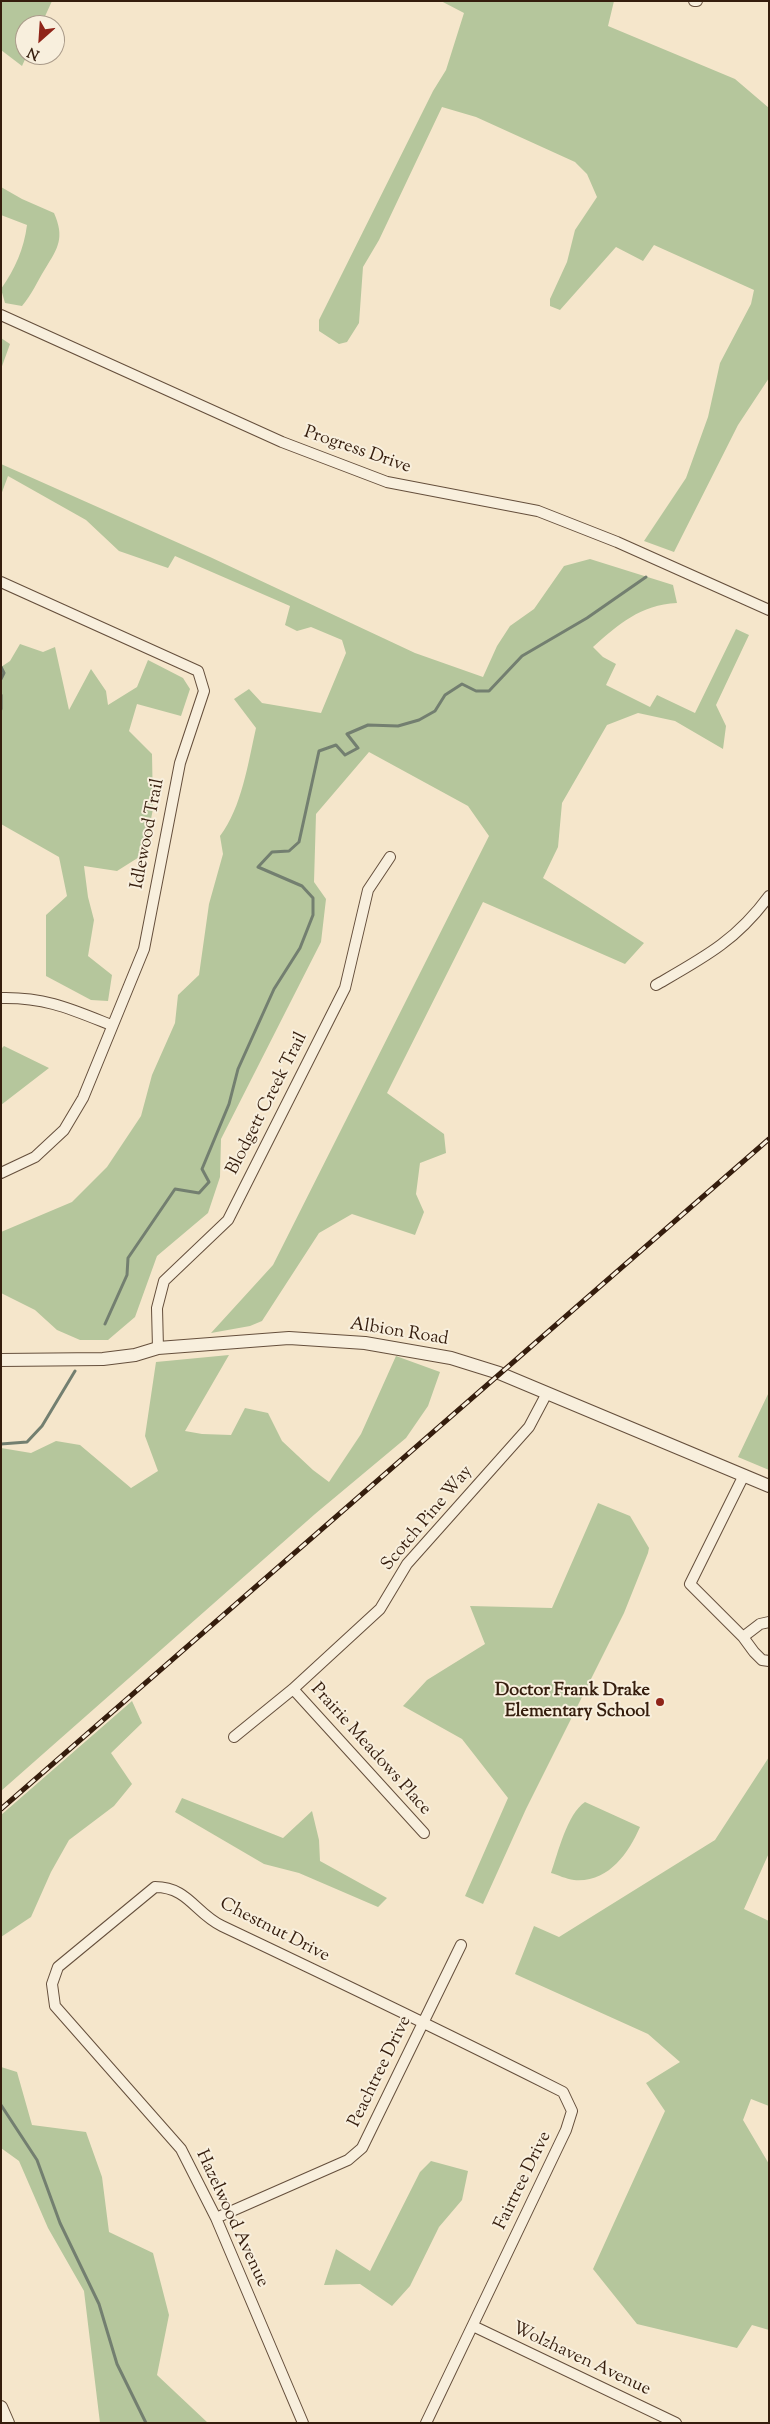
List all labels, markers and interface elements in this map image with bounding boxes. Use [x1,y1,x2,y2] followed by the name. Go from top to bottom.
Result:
[15,15,65,65] north arrow
[24,41,43,64] text: N
[301,423,413,479] street label: Progress Drive
[128,777,170,891] street label: Idlewood Trail
[223,1029,313,1179] street label: Blodgett Creek Trail
[348,1315,450,1351] street label: Albion Road
[378,1462,478,1576] street label: Scotch Pine Way
[305,1680,435,1820] street label: Prairie Meadows Place
[495,1681,650,1724] place label: Doctor Frank Drake Elementary School
[654,1696,666,1708] marker: Doctor Frank Drake Elementary School
[215,1894,333,1968] street label: Chestnut Drive
[345,2013,417,2131] street label: Peachtree Drive
[491,2128,557,2234] street label: Fairtree Drive
[190,2147,272,2291] street label: Hazelwood Avenue
[508,2318,654,2402] street label: Wolzhaven Avenue

